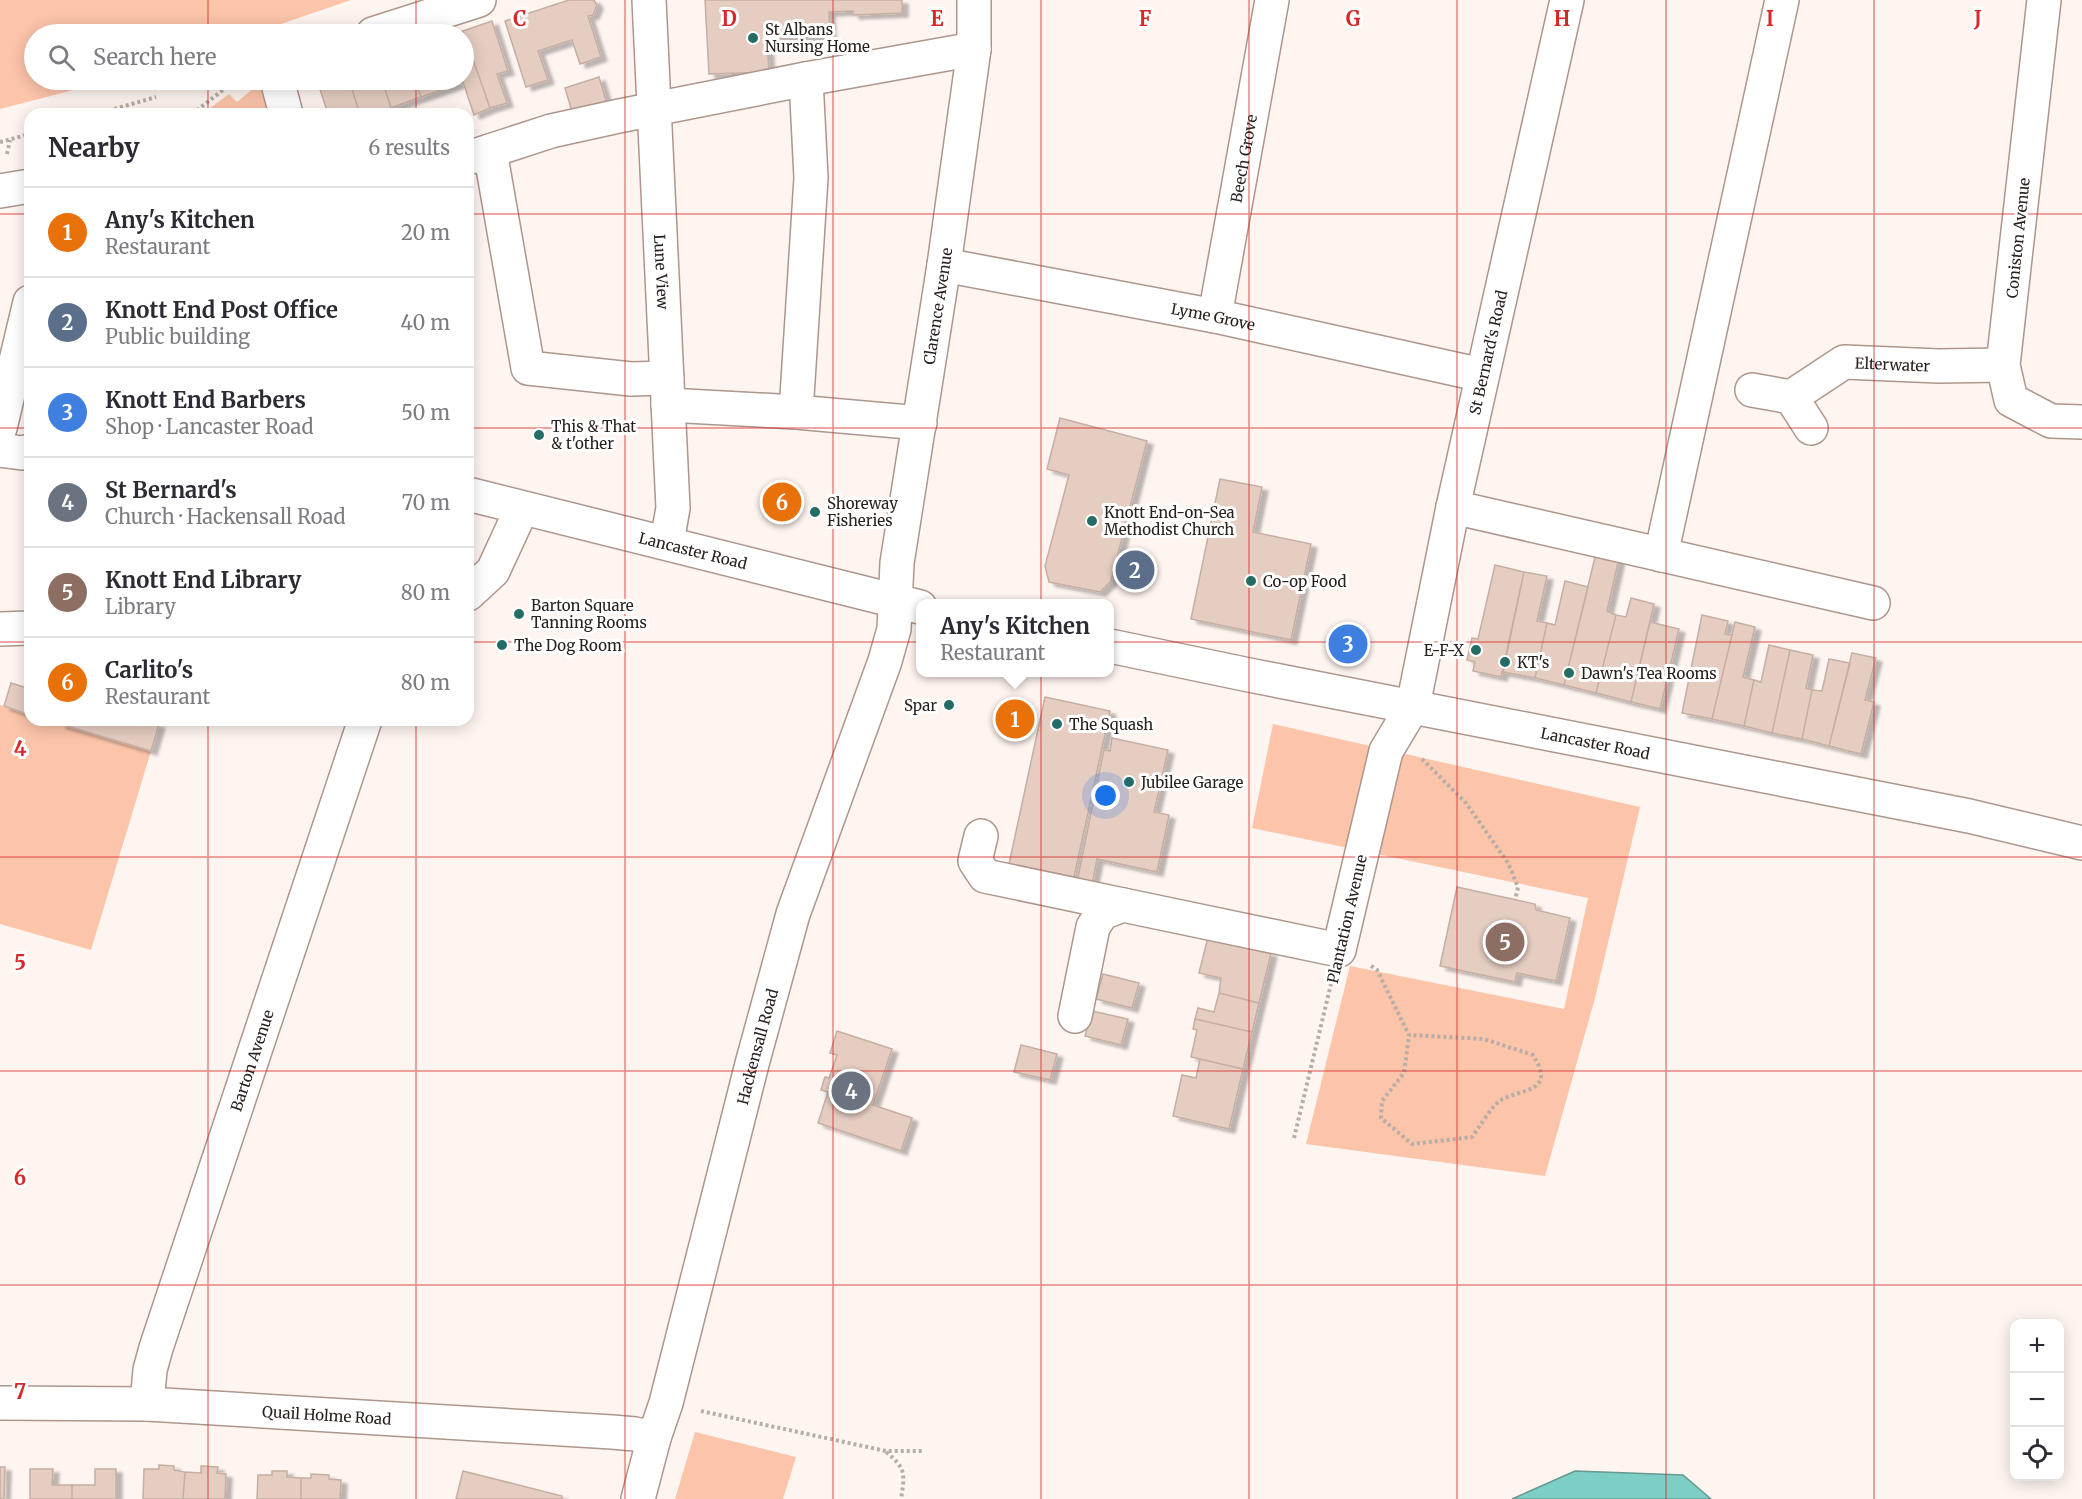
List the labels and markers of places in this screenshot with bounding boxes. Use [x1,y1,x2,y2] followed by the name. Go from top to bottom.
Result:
[765,20,870,56] place label: St Albans Nursing Home
[746,31,760,45] marker: St Albans Nursing Home
[551,417,636,453] place label: This & That & t'other
[532,428,546,442] marker: This & That & t'other
[762,480,802,524] pin: 6
[827,494,898,530] place label: Shoreway Fisheries
[1104,503,1235,539] place label: Knott End-on-Sea Methodist Church
[808,505,822,519] marker: Shoreway Fisheries
[1085,514,1099,528] marker: Knott End-on-Sea Methodist Church
[1116,548,1154,592] pin: 2
[1263,572,1347,591] place label: Co-op Food
[1244,574,1258,588] marker: Co-op Food
[531,596,647,632] place label: Barton Square Tanning Rooms
[512,607,526,621] marker: Barton Square Tanning Rooms
[1328,622,1368,666] pin: 3
[514,636,622,655] place label: The Dog Room
[495,638,509,652] marker: The Dog Room
[1424,641,1464,660] place label: E-F-X
[1469,643,1483,657] marker: E-F-X
[1517,653,1549,672] place label: KT's
[1498,655,1512,669] marker: KT's
[1581,664,1717,683] place label: Dawn's Tea Rooms
[1562,666,1576,680] marker: Dawn's Tea Rooms
[904,696,937,715] place label: Spar
[996,696,1034,742] pin: 1
[942,698,956,712] marker: Spar
[1069,715,1153,734] place label: The Squash
[1050,717,1064,731] marker: The Squash
[1140,773,1244,792] place label: Jubilee Garage
[1122,775,1136,789] marker: Jubilee Garage
[1486,920,1524,964] pin: 5
[832,1068,870,1114] pin: 4

